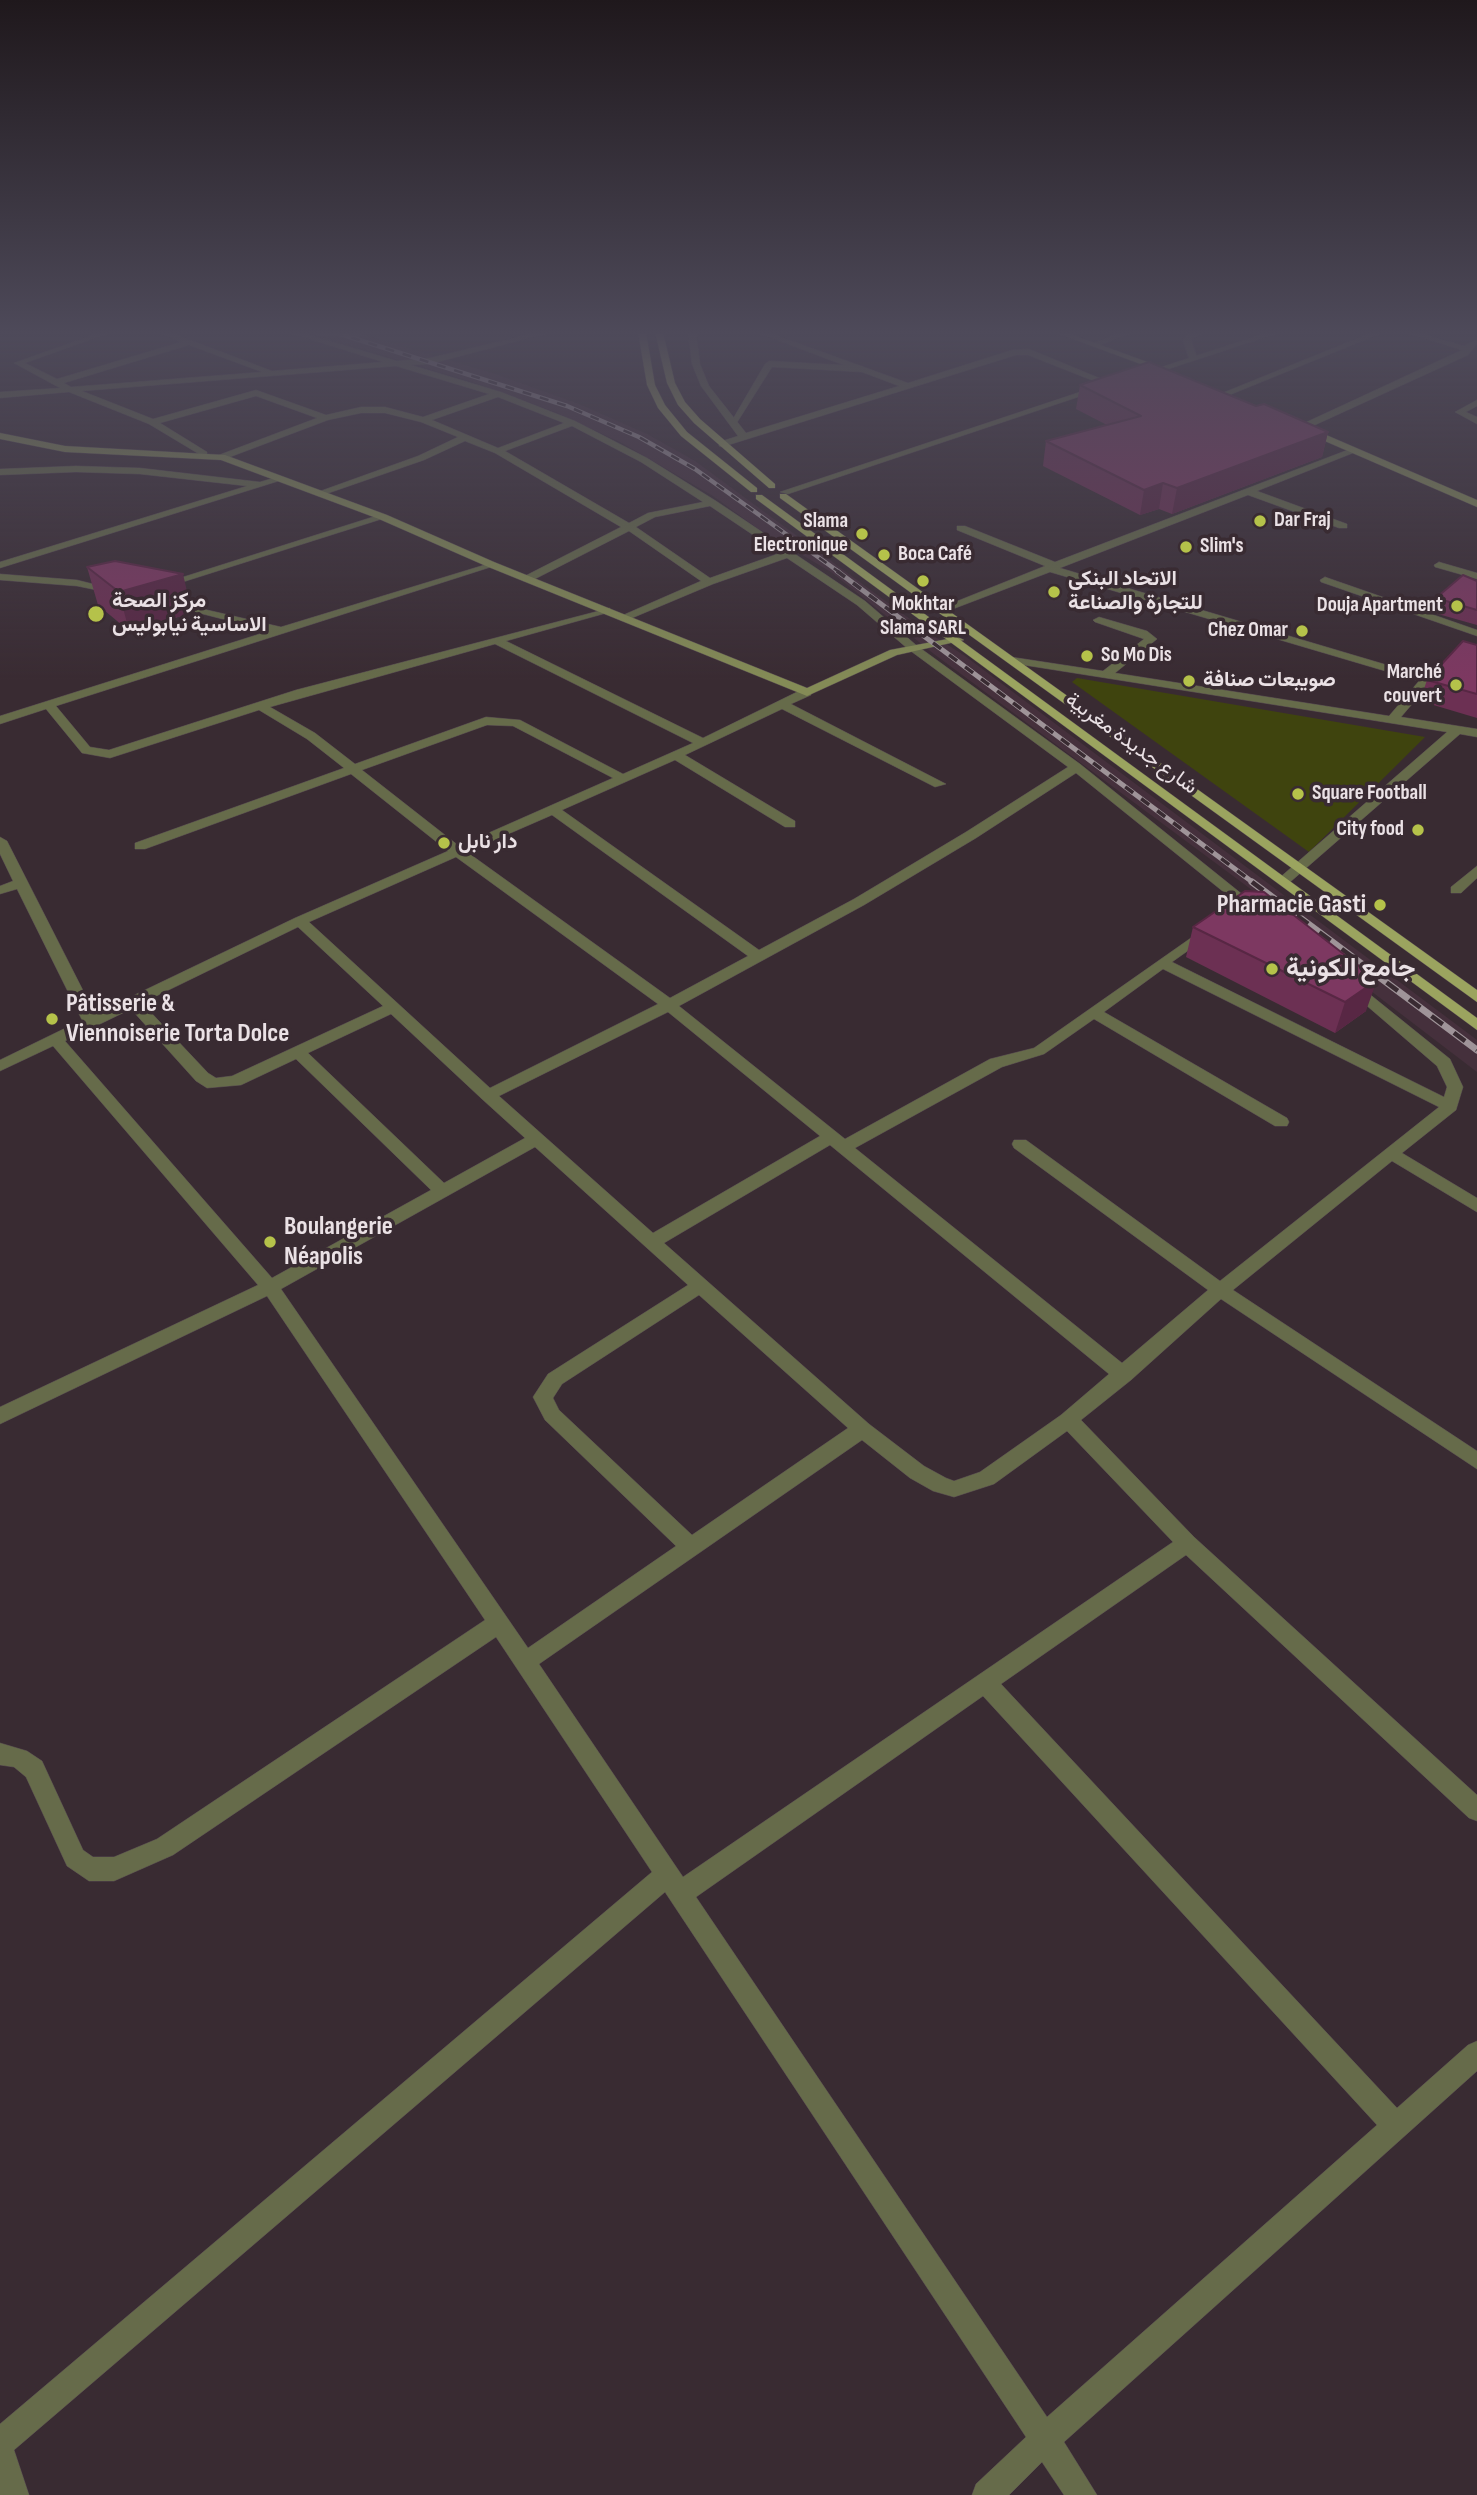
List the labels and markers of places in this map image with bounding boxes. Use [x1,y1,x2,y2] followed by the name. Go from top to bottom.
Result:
[1274,508,1331,534] place label: Dar Fraj
[754,509,848,559] place label: Slama Electronique
[1252,513,1268,529] marker: Dar Fraj
[854,526,870,542] marker: Slama Electronique
[1200,534,1243,560] place label: Slim's
[1178,539,1194,555] marker: Slim's
[898,542,972,568] place label: Boca Café
[876,547,892,563] marker: Boca Café
[1068,567,1203,617] place label: الاتحاد البنكي للتجارة والصناعة
[915,573,931,589] marker: Mokhtar Slama SARL
[1046,584,1062,600] marker: الاتحاد البنكي للتجارة والصناعة
[112,589,267,639] place label: مركز الصحة الاساسية نيابوليس
[880,592,966,642] place label: Mokhtar Slama SARL
[1317,593,1443,619] place label: Douja Apartment
[1449,598,1465,614] marker: Douja Apartment
[86,604,106,624] marker: مركز الصحة الاساسية نيابوليس
[1208,618,1288,644] place label: Chez Omar
[1294,623,1310,639] marker: Chez Omar
[1101,643,1172,669] place label: So Mo Dis
[1079,648,1095,664] marker: So Mo Dis
[1384,660,1442,710] place label: Marché couvert
[1203,668,1336,694] place label: صويبعات صنافة
[1181,673,1197,689] marker: صويبعات صنافة
[1448,677,1464,693] marker: Marché couvert
[1312,781,1427,807] place label: Square Football
[1290,786,1306,802] marker: Square Football
[1336,817,1404,843] place label: City food
[1410,822,1426,838] marker: City food
[458,830,517,856] place label: دار نابل
[436,835,452,851] marker: دار نابل
[1217,889,1366,921] place label: Pharmacie Gasti
[1372,897,1388,913] marker: Pharmacie Gasti
[1286,953,1415,985] place label: جامع الكونية
[1264,961,1280,977] marker: جامع الكونية
[66,988,289,1050] place label: Pâtisserie & Viennoiserie Torta Dolce
[44,1011,60,1027] marker: Pâtisserie & Viennoiserie Torta Dolce
[284,1211,393,1272] place label: Boulangerie Néapolis
[262,1234,278,1250] marker: Boulangerie Néapolis

